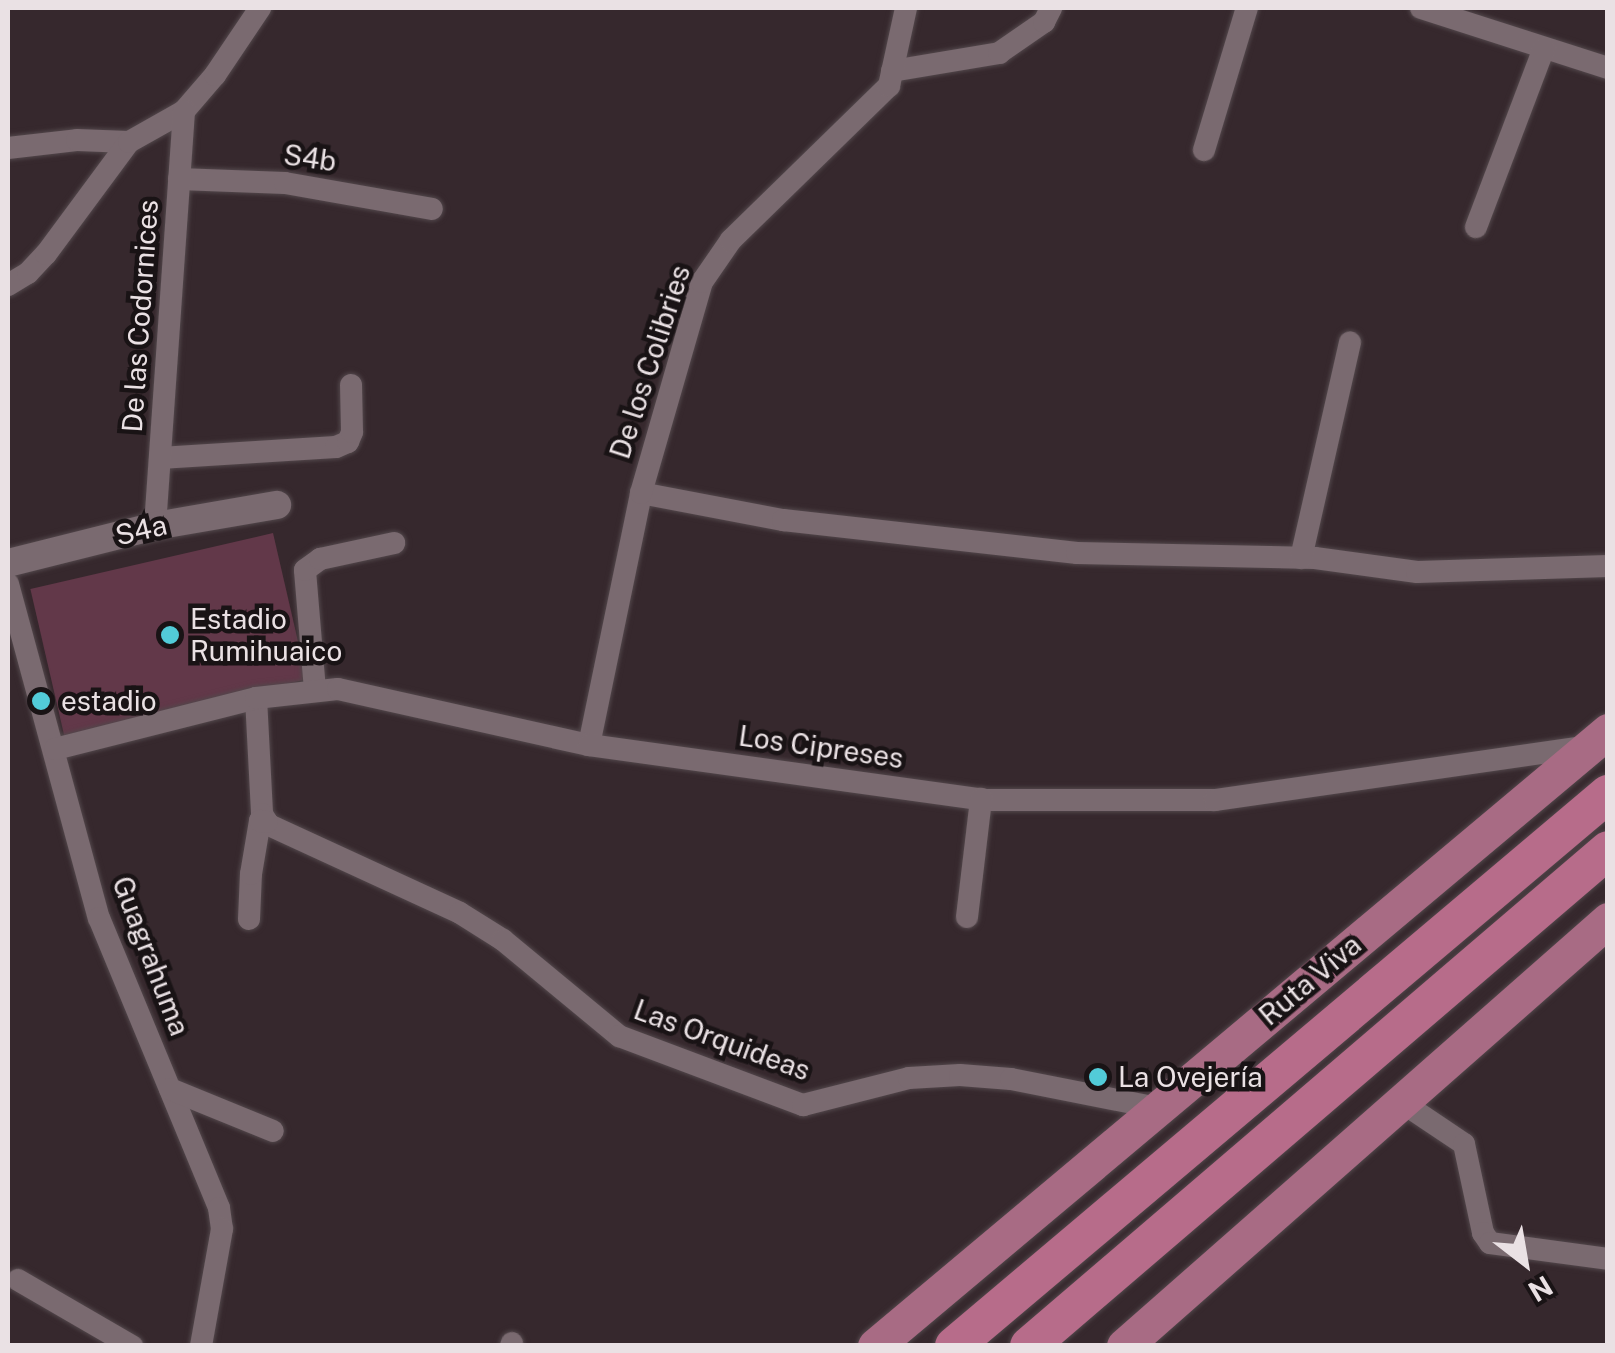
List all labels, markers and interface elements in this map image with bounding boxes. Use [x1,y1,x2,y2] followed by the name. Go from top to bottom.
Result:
[281,138,339,178] street label: S4b
[115,198,165,434] street label: De las Codornices
[603,261,697,463] street label: De los Colibries
[112,508,170,552] street label: S4a
[190,602,342,668] place label: Estadio Rumihuaico
[159,624,181,646] marker: Estadio Rumihuaico
[61,684,157,718] place label: estadio
[30,690,52,712] marker: estadio
[736,719,906,775] street label: Los Cipreses
[105,872,197,1040] street label: Guagrahuma
[1252,928,1368,1032] street label: Ruta Viva
[629,993,815,1087] street label: Las Orquideas
[1118,1060,1263,1094] place label: La Ovejería
[1087,1066,1109,1088] marker: La Ovejería
[1475,1213,1575,1313] north arrow
[1523,1269,1559,1309] text: N

